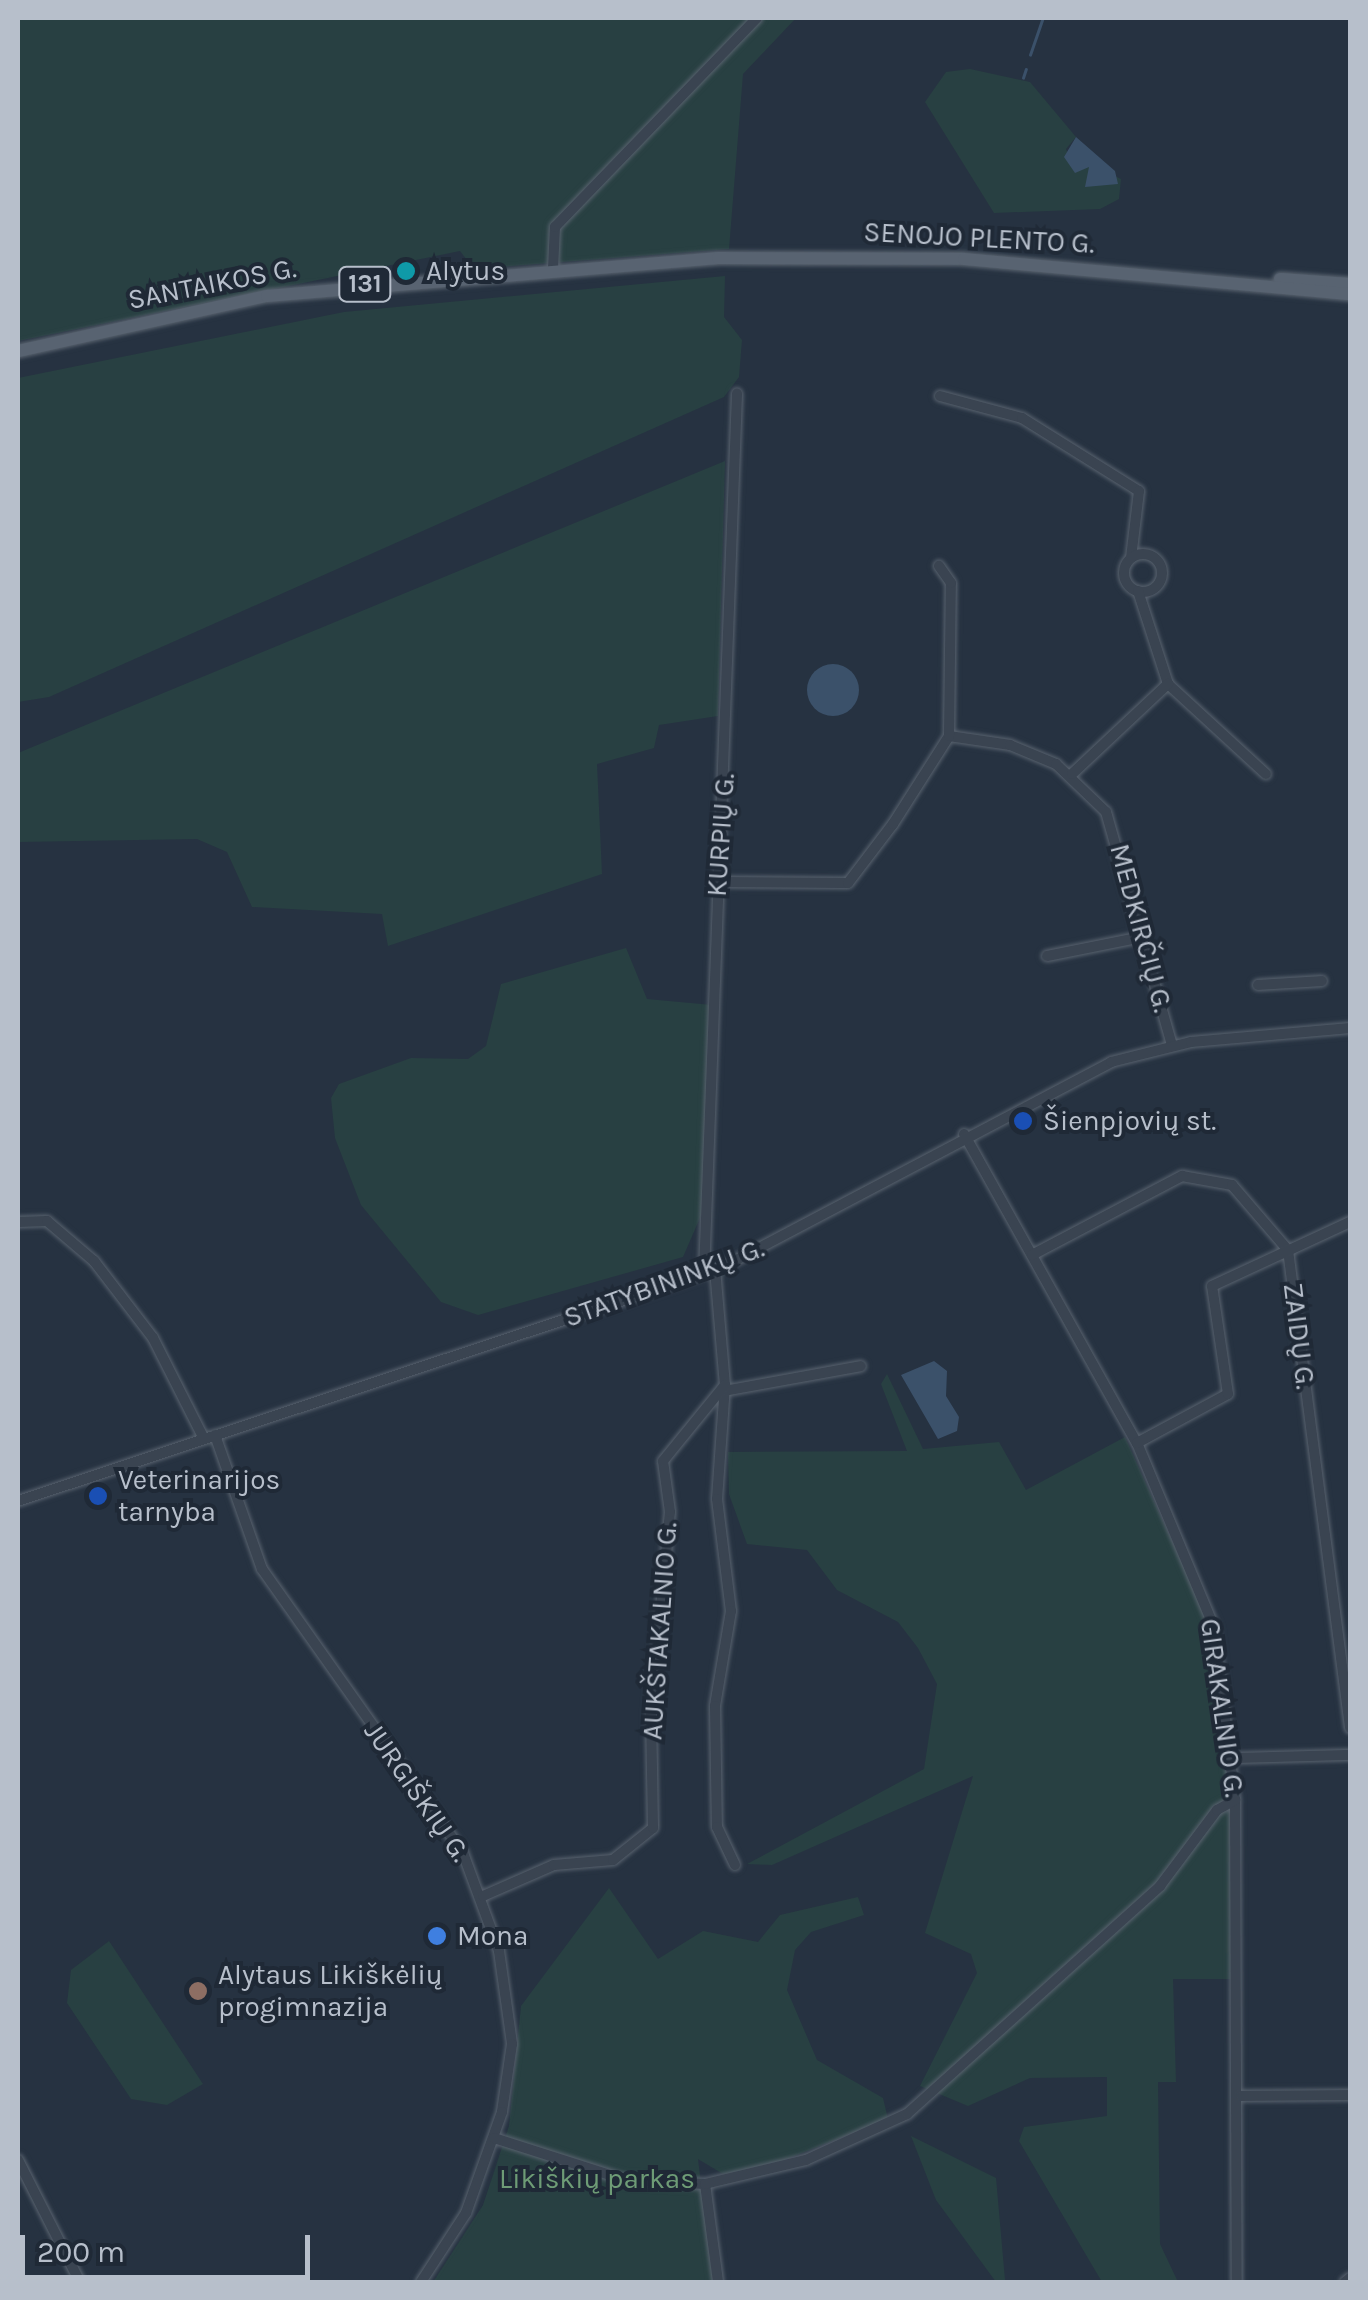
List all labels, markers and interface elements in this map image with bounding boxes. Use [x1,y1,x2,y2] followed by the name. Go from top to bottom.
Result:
[863,215,1095,261] street label: SENOJO PLENTO G.
[125,251,299,317] street label: SANTAIKOS G.
[426,254,505,288] place label: Alytus
[395,260,417,282] marker: Alytus
[338,264,392,304] road number: 131
[700,772,742,898] street label: KURPIŲ G.
[1102,840,1180,1016] street label: MEDKIRČIŲ G.
[1043,1104,1216,1138] place label: Šienpjovių st.
[1012,1110,1034,1132] marker: Šienpjovių st.
[559,1231,769,1335] street label: STATYBININKŲ G.
[1276,1281,1322,1391] street label: ZAIDŲ G.
[118,1463,280,1529] place label: Veterinarijos tarnyba
[87,1485,109,1507] marker: Veterinarijos tarnyba
[636,1521,684,1741] street label: AUKŠTAKALNIO G.
[1193,1617,1251,1799] street label: GIRAKALNIO G.
[357,1716,477,1868] street label: JURGIŠKIŲ G.
[457,1919,528,1953] place label: Mona
[426,1925,448,1947] marker: Mona
[218,1958,443,2024] place label: Alytaus Likiškėlių progimnazija
[187,1980,209,2002] marker: Alytaus Likiškėlių progimnazija
[499,2162,695,2196] park label: Likiškių parkas
[25,2215,315,2277] scale bar
[37,2234,125,2270] text: 200 m

